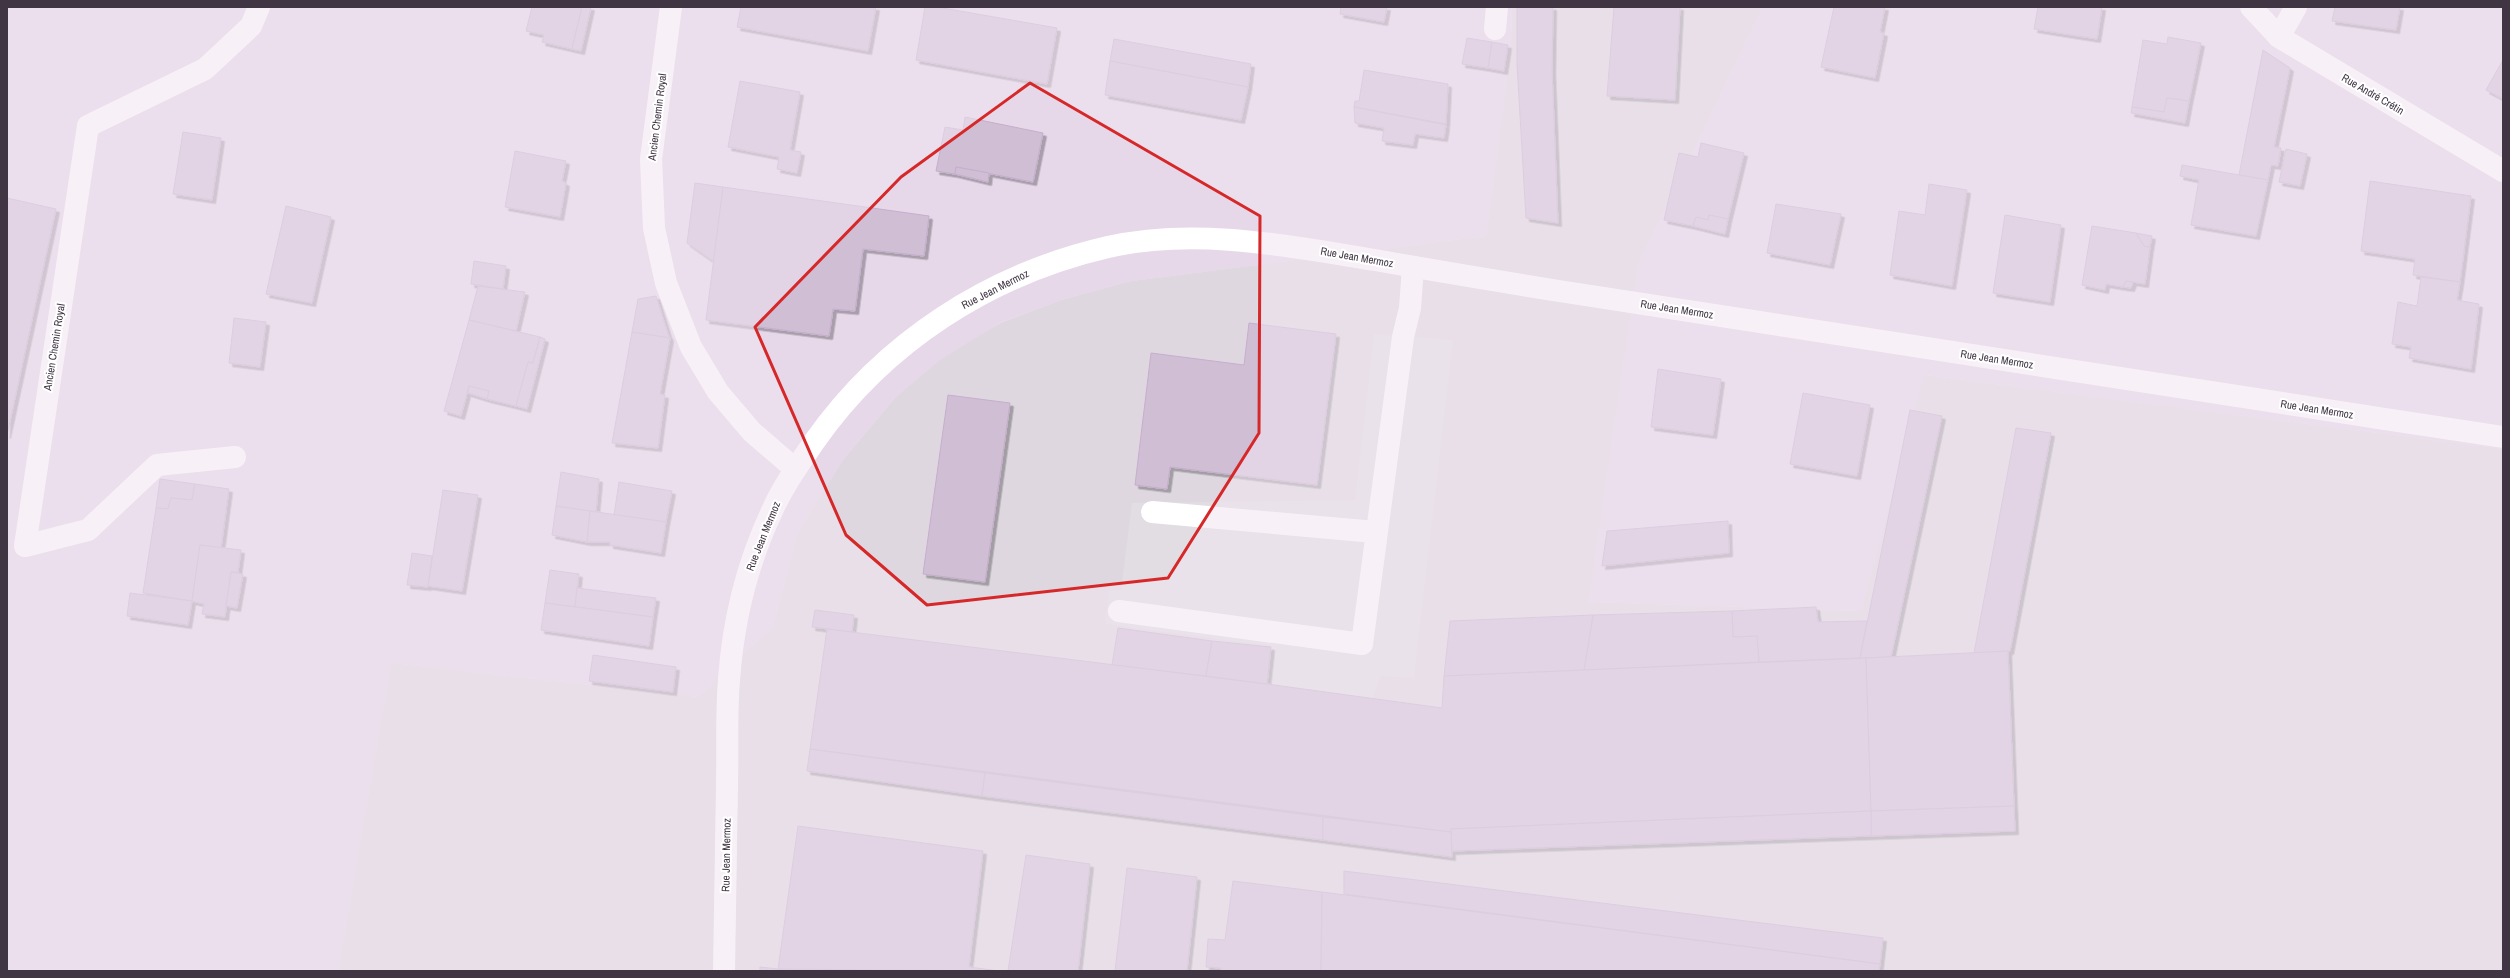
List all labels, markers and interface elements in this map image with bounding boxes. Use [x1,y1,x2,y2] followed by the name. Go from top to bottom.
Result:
[2339,71,2407,117] street label: Rue André Crétin
[645,73,669,162] street label: Ancien Chemin Royal
[1319,244,1395,270] street label: Rue Jean Mermoz
[959,266,1031,312] street label: Rue Jean Mermoz
[1640,296,1715,322] street label: Rue Jean Mermoz
[40,303,68,392] street label: Ancien Chemin Royal
[1960,346,2035,372] street label: Rue Jean Mermoz
[2280,396,2355,422] street label: Rue Jean Mermoz
[743,499,783,573] street label: Rue Jean Mermoz
[718,818,734,892] street label: Rue Jean Mermoz

